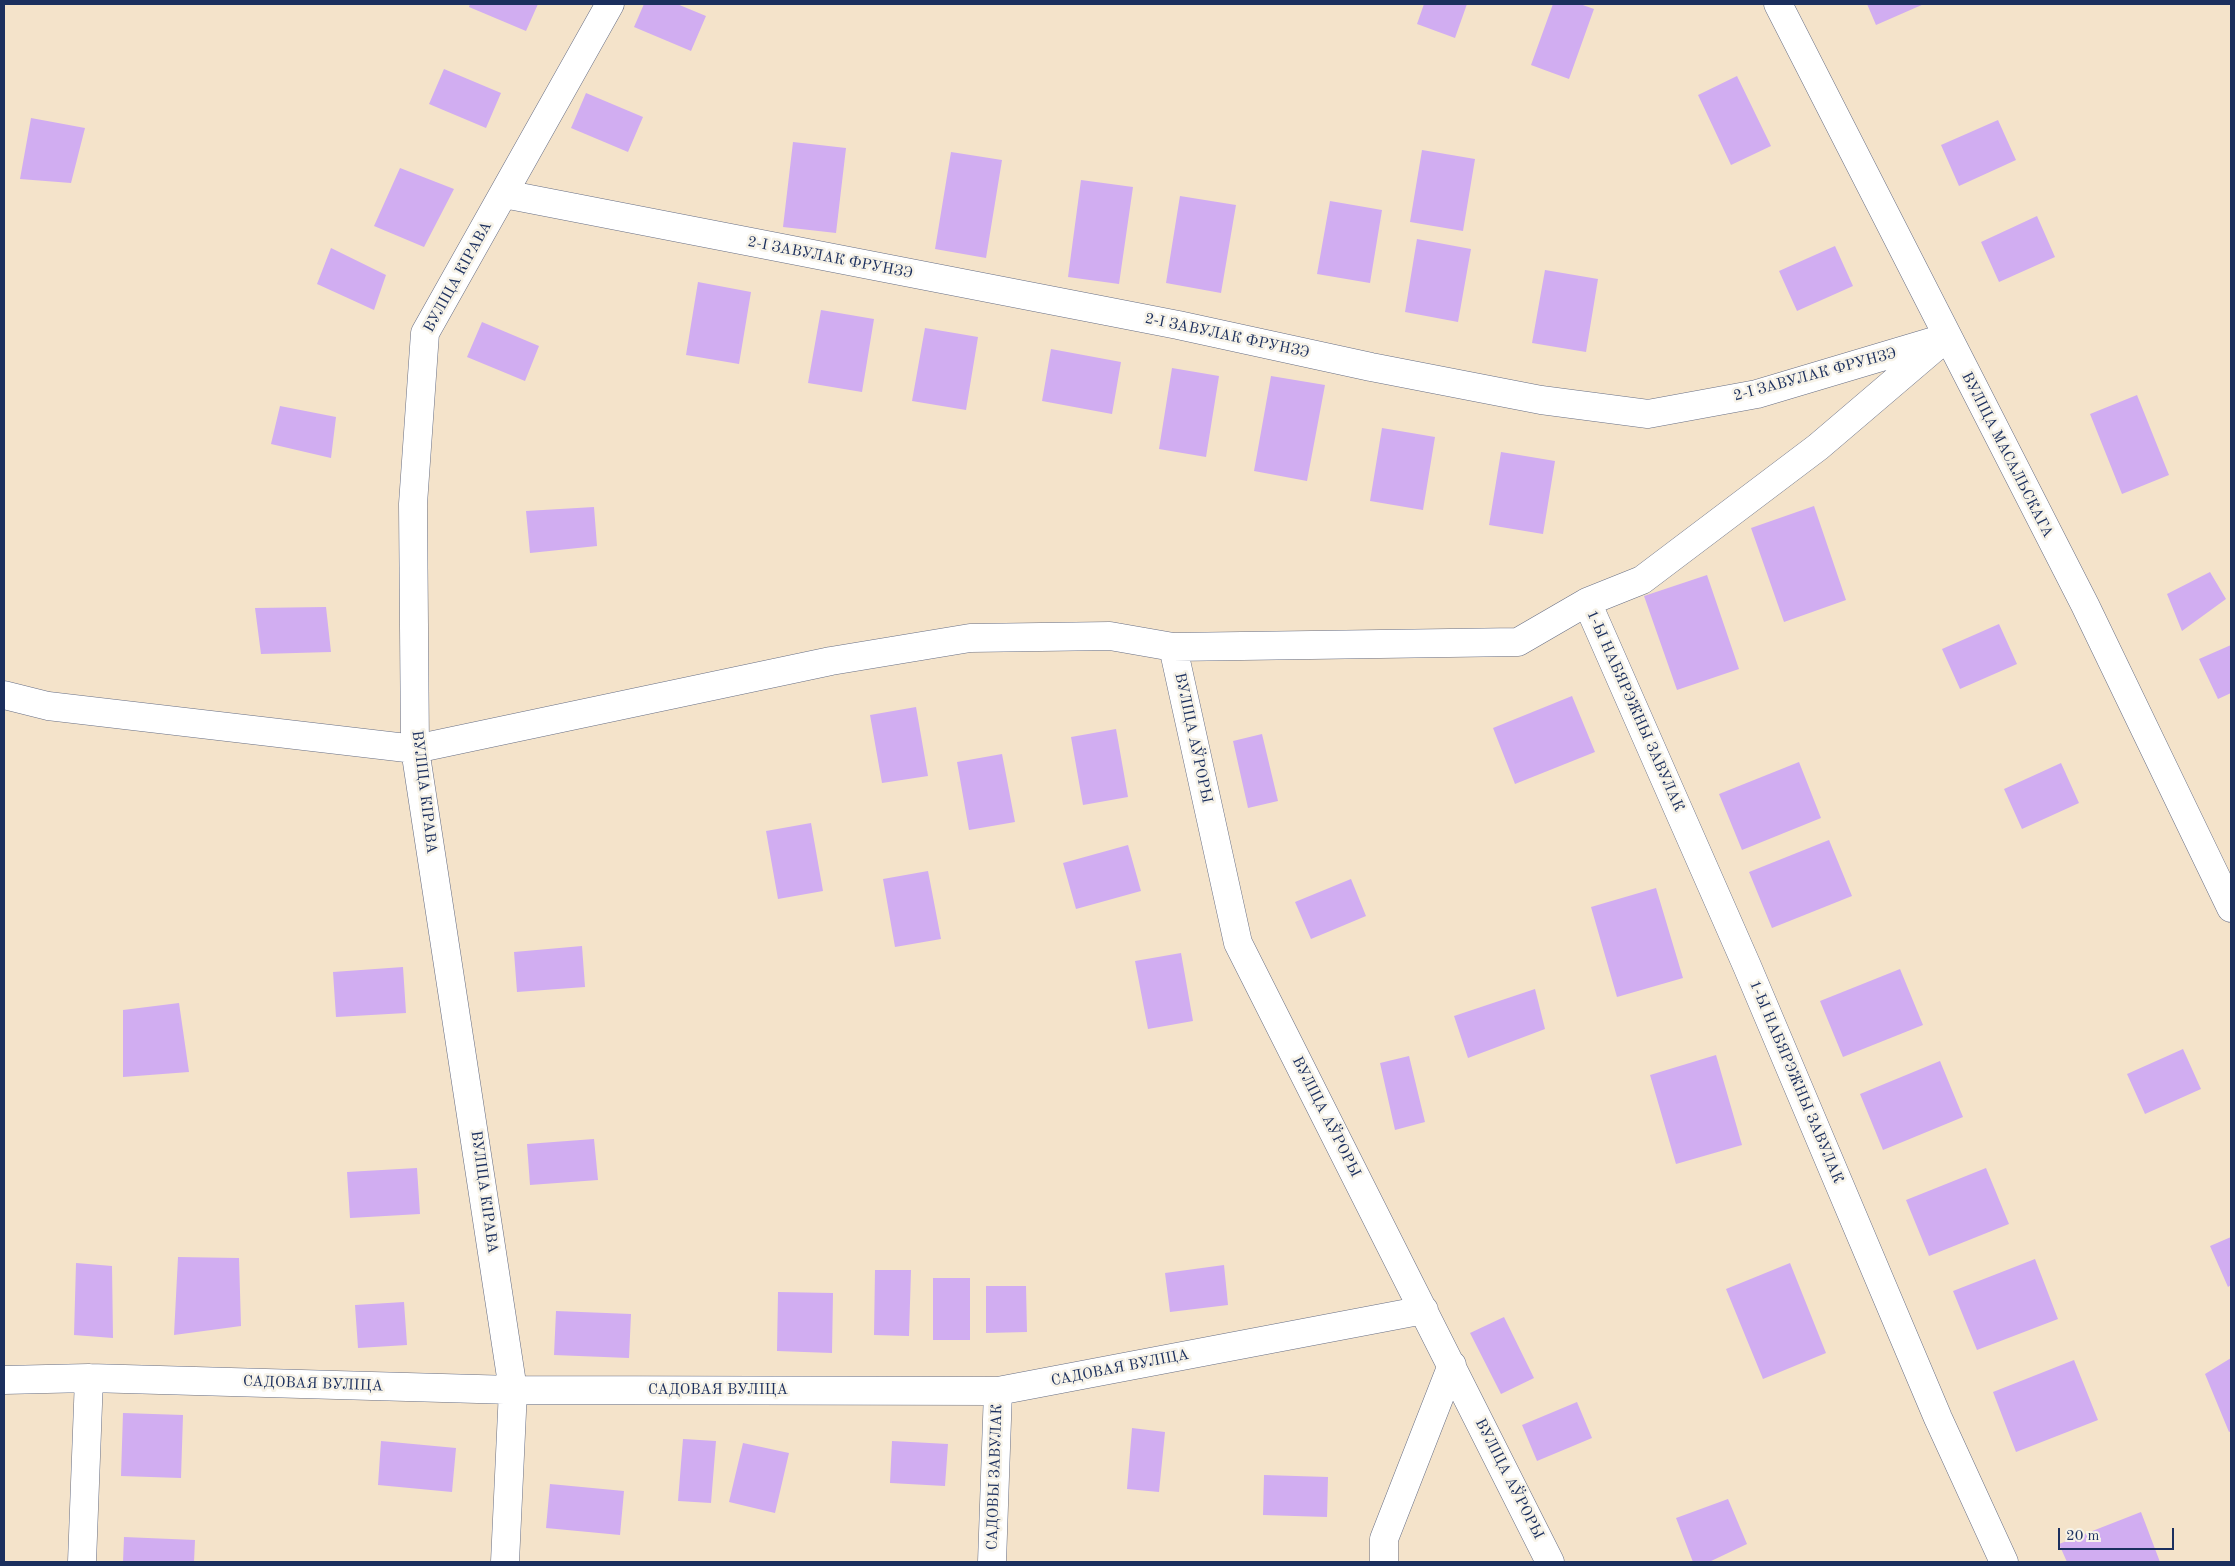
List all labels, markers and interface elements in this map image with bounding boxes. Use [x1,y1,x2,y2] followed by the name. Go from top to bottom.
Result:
[420,218,496,336] street label: ВУЛІЦА КІРАВА
[746,233,914,283] street label: 2-І ЗАВУЛАК ФРУНЗЭ
[1143,310,1311,362] street label: 2-І ЗАВУЛАК ФРУНЗЭ
[1732,345,1898,405] street label: 2-І ЗАВУЛАК ФРУНЗЭ
[1957,369,2057,541] street label: ВУЛІЦА МАСАЛЬСКАГА
[1582,607,1688,815] street label: 1-Ы НАБЯРЭЖНЫ ЗАВУЛАК
[1170,671,1216,805] street label: ВУЛІЦА АЎРОРЫ
[408,729,440,855] street label: ВУЛІЦА КІРАВА
[1745,978,1847,1186] street label: 1-Ы НАБЯРЭЖНЫ ЗАВУЛАК
[1288,1054,1364,1180] street label: ВУЛІЦА АЎРОРЫ
[466,1129,502,1255] street label: ВУЛІЦА КІРАВА
[1049,1346,1191,1390] street label: САДОВАЯ ВУЛІЦА
[243,1373,383,1395] street label: САДОВАЯ ВУЛІЦА
[648,1381,788,1399] street label: САДОВАЯ ВУЛІЦА
[983,1404,1007,1550] street label: САДОВЫ ЗАВУЛАК
[1471,1416,1547,1542] street label: ВУЛІЦА АЎРОРЫ
[2060,1518,2176,1550] scale bar
[2066,1529,2100,1544] text: 20 m

